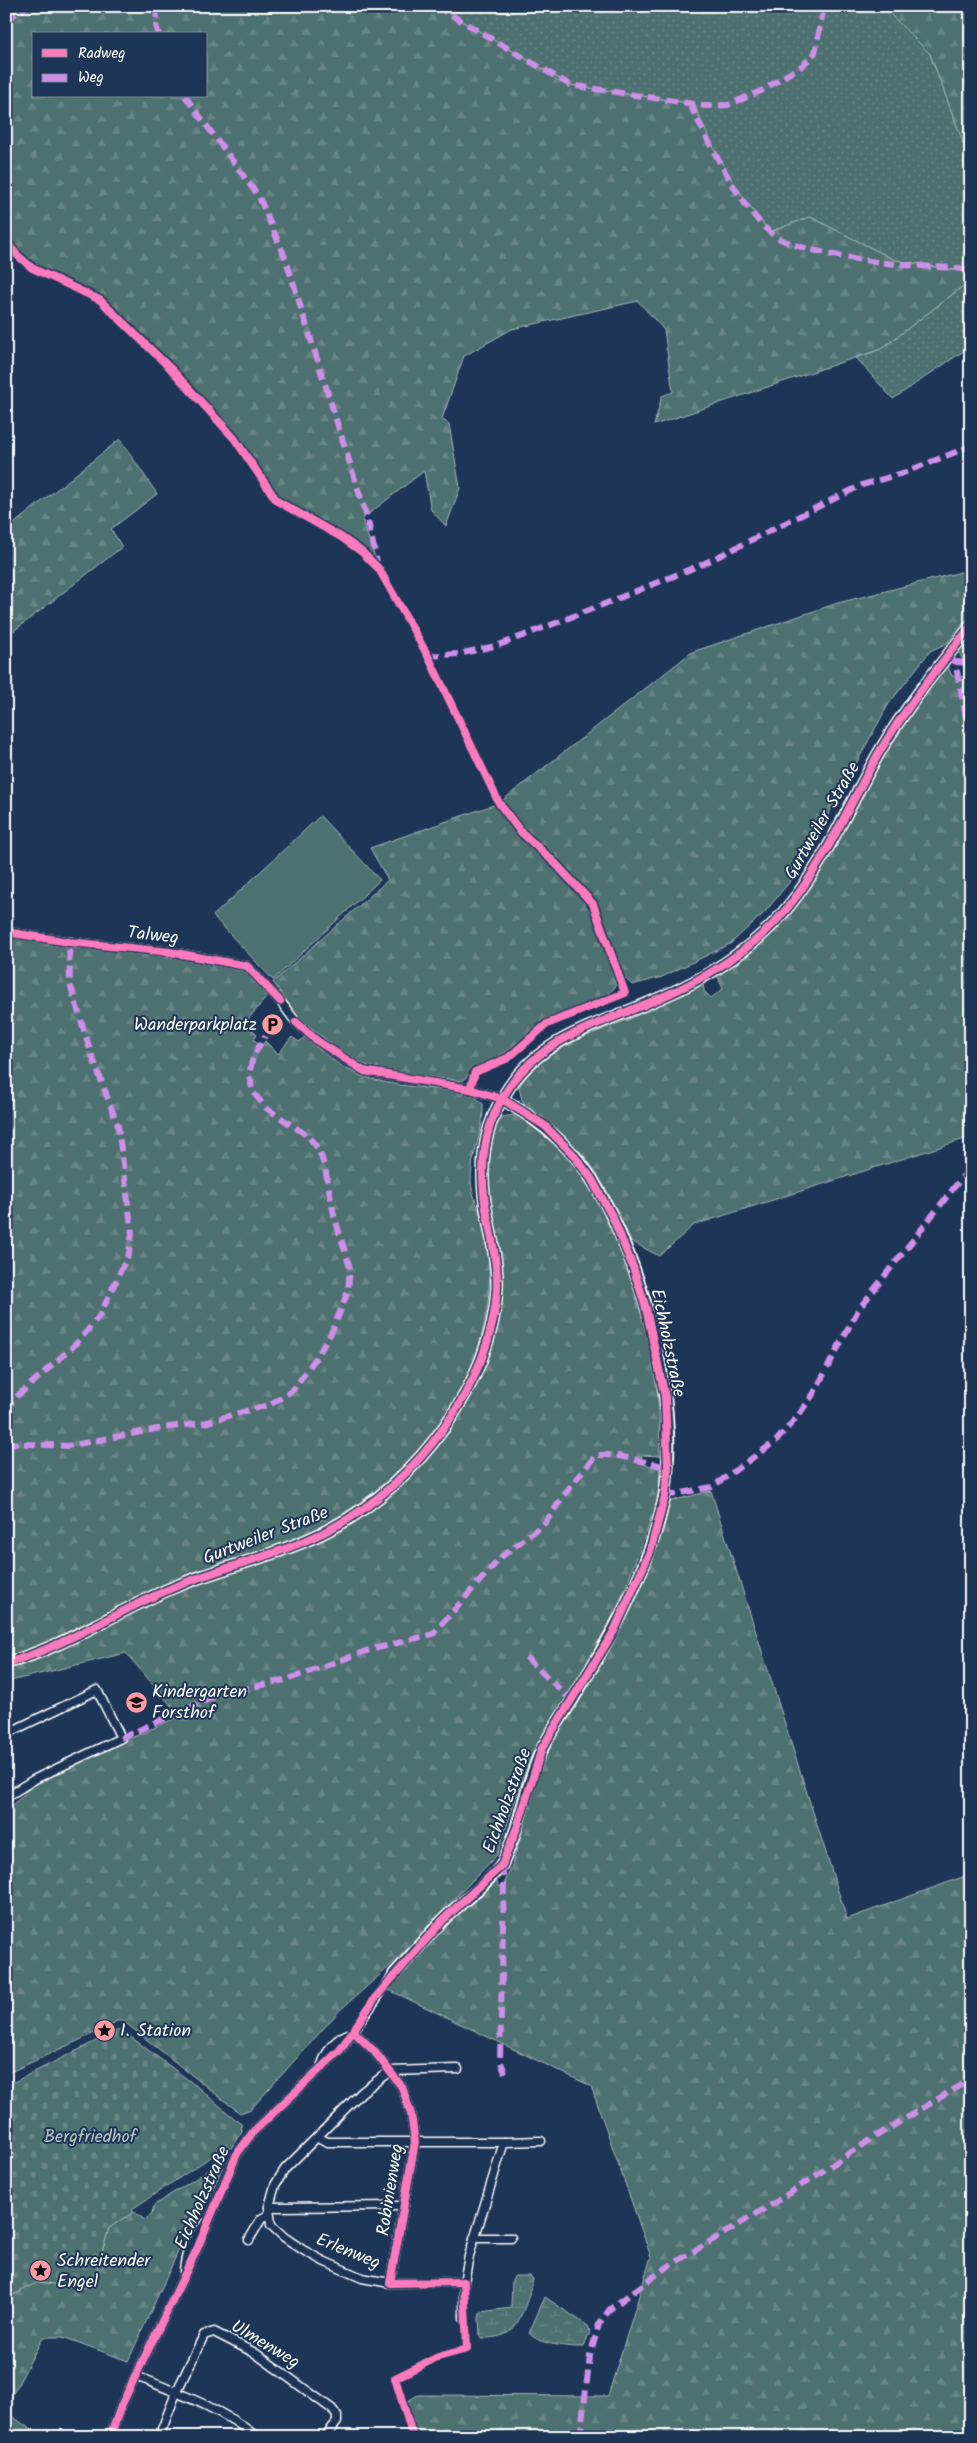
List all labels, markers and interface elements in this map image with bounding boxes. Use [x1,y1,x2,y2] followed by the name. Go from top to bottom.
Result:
[32,32,208,98] legend
[78,42,125,66] text: Radweg
[78,66,104,90] text: Weg
[777,756,869,886] street label: Gurtweiler Straße
[126,919,180,953] street label: Talweg
[134,1011,257,1040] place label: Wanderparkplatz
[261,1013,285,1037] parking icon: Wanderparkplatz
[641,1286,693,1400] street label: Eichholzstraße
[199,1499,333,1573] street label: Gurtweiler Straße
[152,1678,247,1728] place label: Kindergarten Forsthof
[124,1690,148,1714] school or university icon: Kindergarten Forsthof
[476,1744,540,1858] street label: Eichholzstraße
[120,2017,191,2046] place label: I. Station
[92,2019,116,2043] place icon: I. Station
[44,2123,139,2152] park label: Bergfriedhof
[167,2142,239,2254] street label: Eichholzstraße
[369,2142,413,2238] street label: Robinienweg
[311,2226,385,2278] street label: Erlenweg
[57,2247,151,2297] place label: Schreitender Engel
[29,2259,53,2283] place icon: Schreitender Engel
[225,2313,305,2377] street label: Ulmenweg

